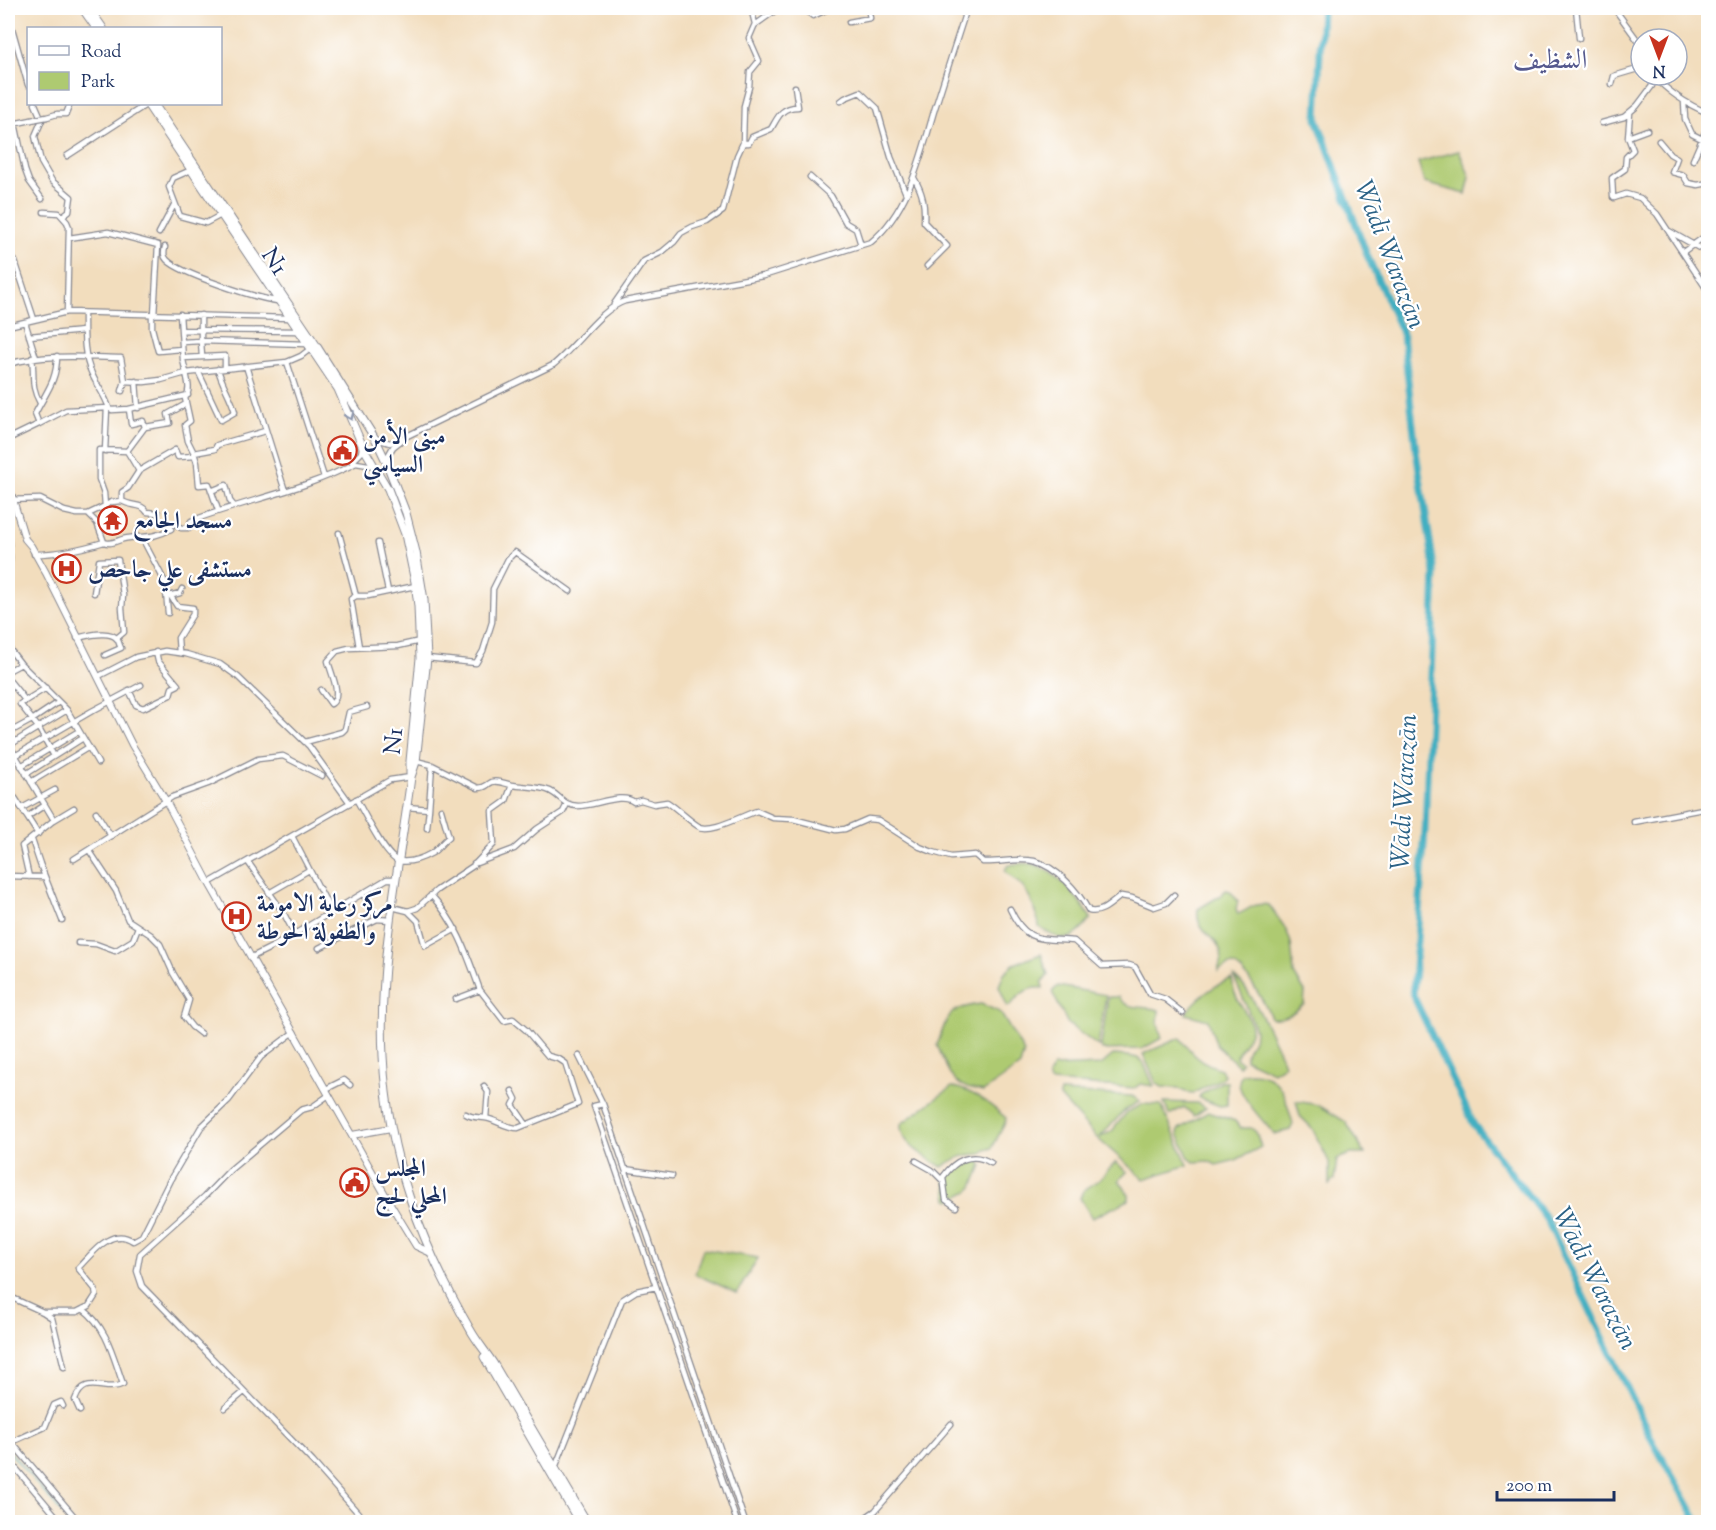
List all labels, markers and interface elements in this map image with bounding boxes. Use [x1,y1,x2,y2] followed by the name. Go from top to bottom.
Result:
[27,27,222,105] legend
[1629,27,1689,87] north arrow
[81,40,121,66] text: Road
[1513,42,1587,81] district label: الشظيف
[1652,58,1665,81] text: N
[81,70,116,96] text: Park
[1343,175,1434,335] water label: Wādī Warazān
[252,241,295,283] street label: N1
[342,410,354,421] one-way arrow
[363,418,446,486] place label: مبنى الأمن السياسي
[326,434,358,466] public building icon: مبنى الأمن السياسي
[96,504,128,536] temple icon: مسجد الجامع
[133,505,232,542] place label: مسجد الجامع
[51,553,83,585] hospital icon: مستشفى علي جاحص
[88,554,252,592] place label: مستشفى علي جاحص
[1383,713,1428,871] water label: Wādī Warazān
[377,726,413,757] street label: N1
[257,888,392,950] place label: مركز رعاية الامومة والطفولة الحوطة
[220,901,252,933] hospital icon: مركز رعاية الامومة والطفولة الحوطة
[375,1153,447,1219] place label: المجلس المحلي لحج
[338,1166,370,1198] public building icon: المجلس المحلي لحج
[1542,1201,1646,1357] water label: Wādī Warazān
[1497,1464,1614,1502] scale bar
[1506,1474,1552,1500] text: 200 m

